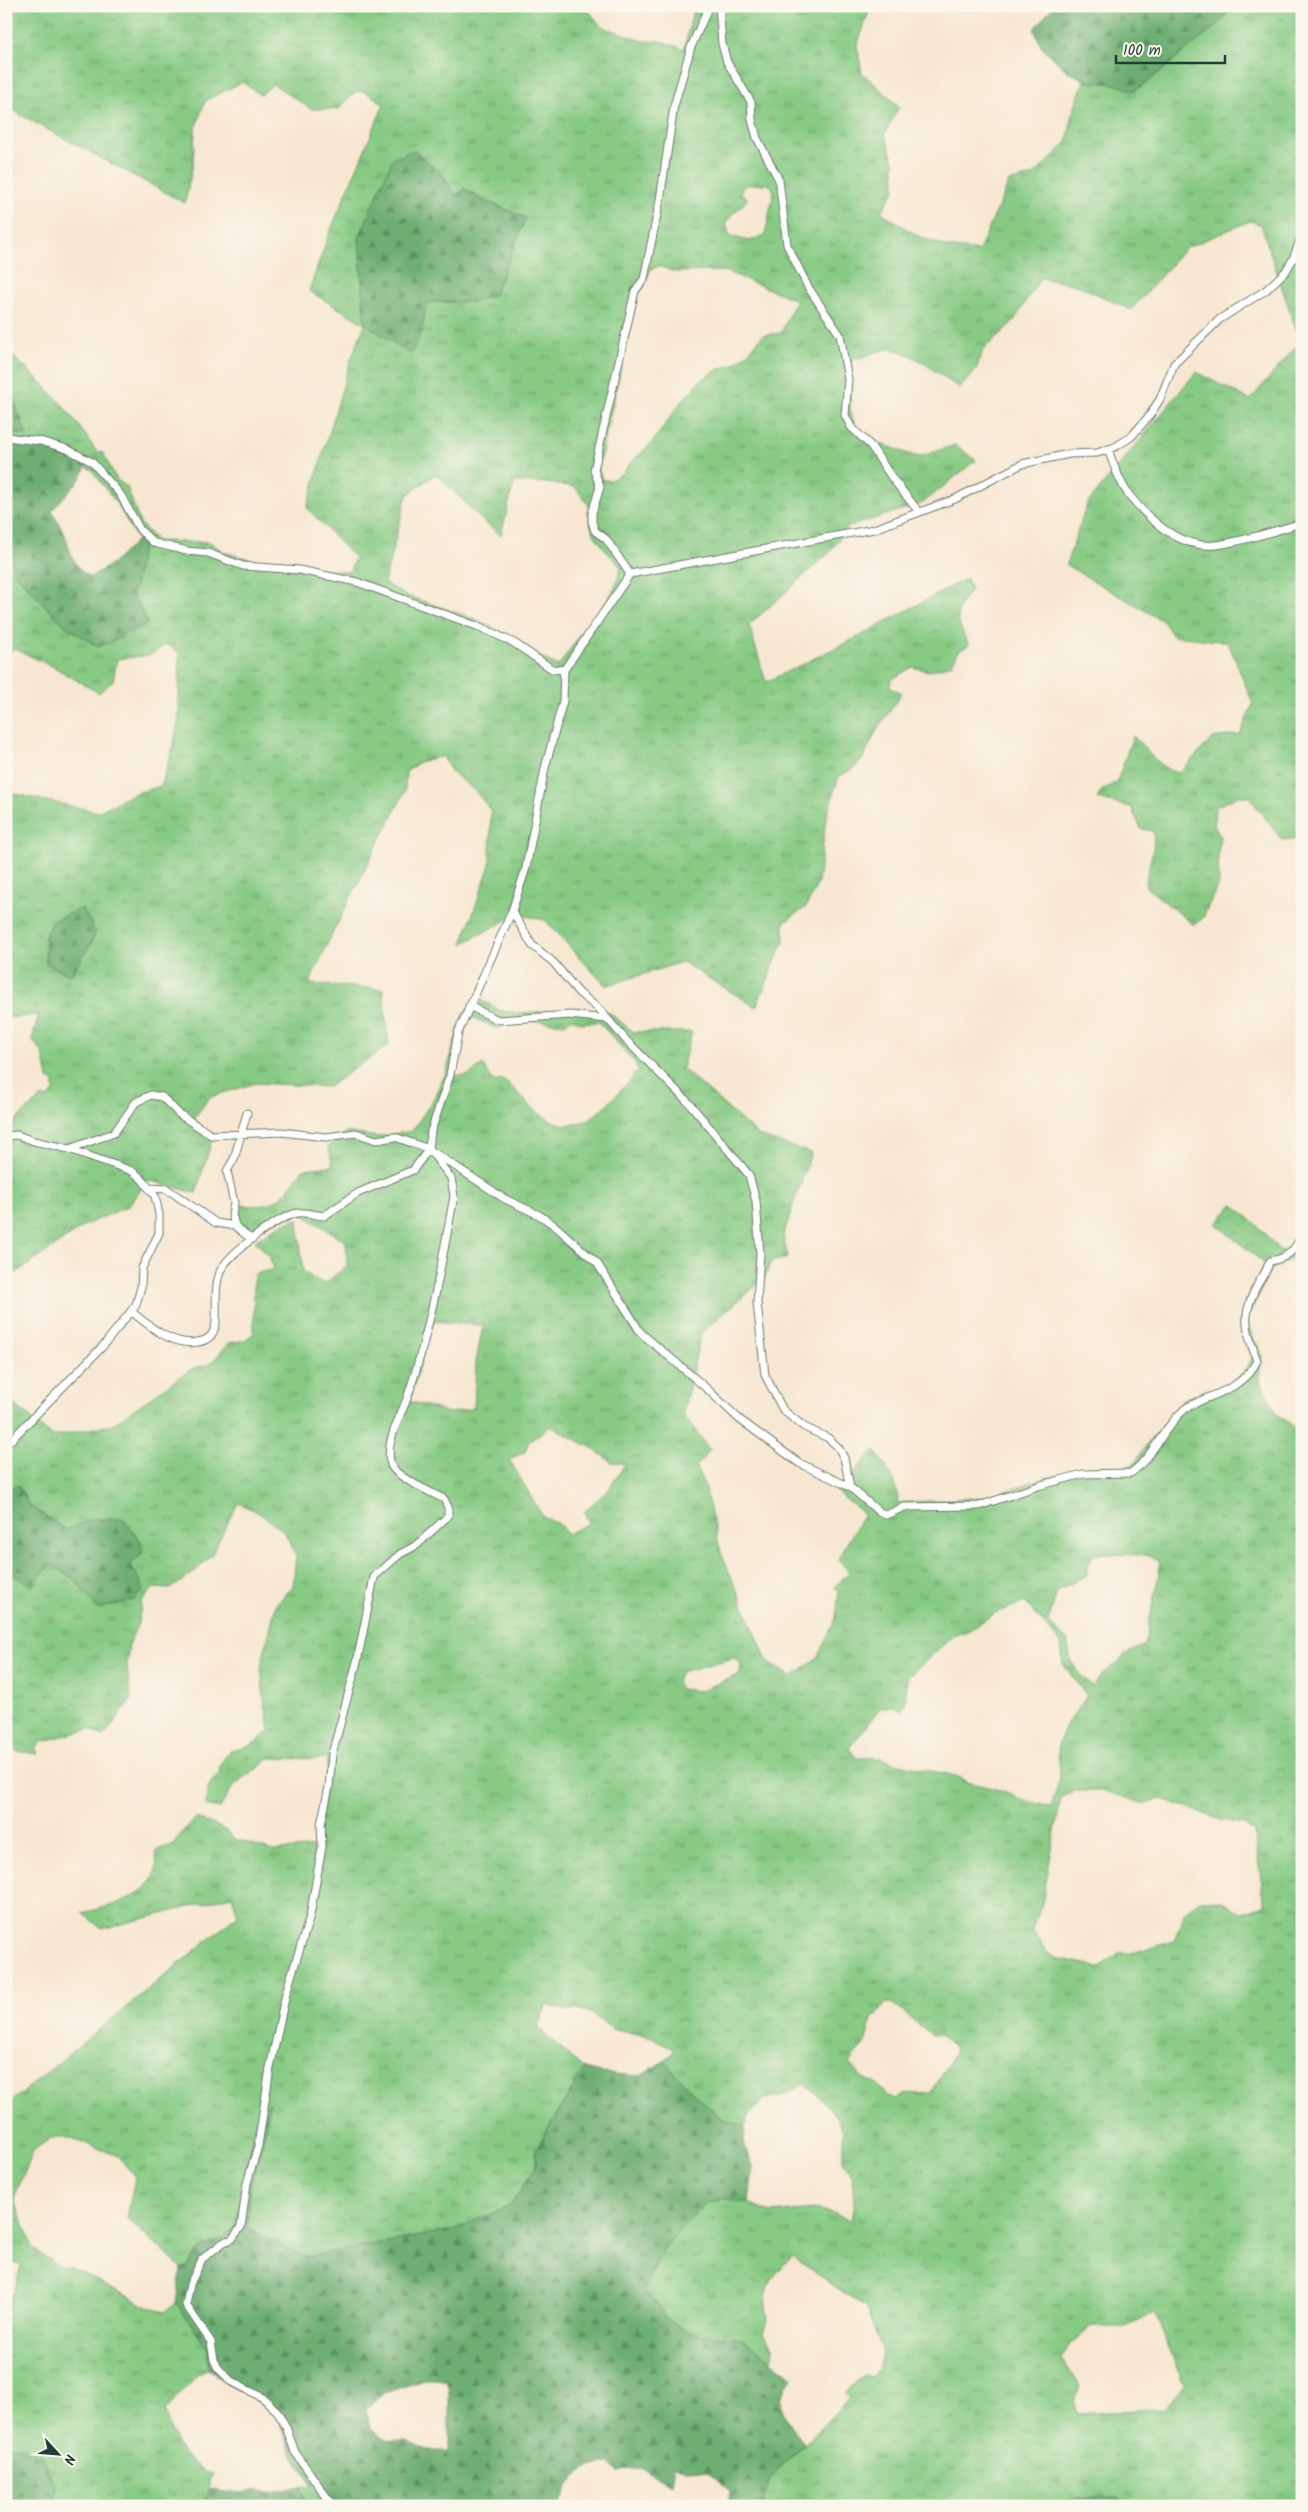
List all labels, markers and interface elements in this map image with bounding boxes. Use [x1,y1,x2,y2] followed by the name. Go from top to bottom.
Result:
[1116,32,1224,64] scale bar
[1123,39,1161,63] text: 100 m
[32,2430,82,2480] north arrow
[57,2450,81,2468] text: N

